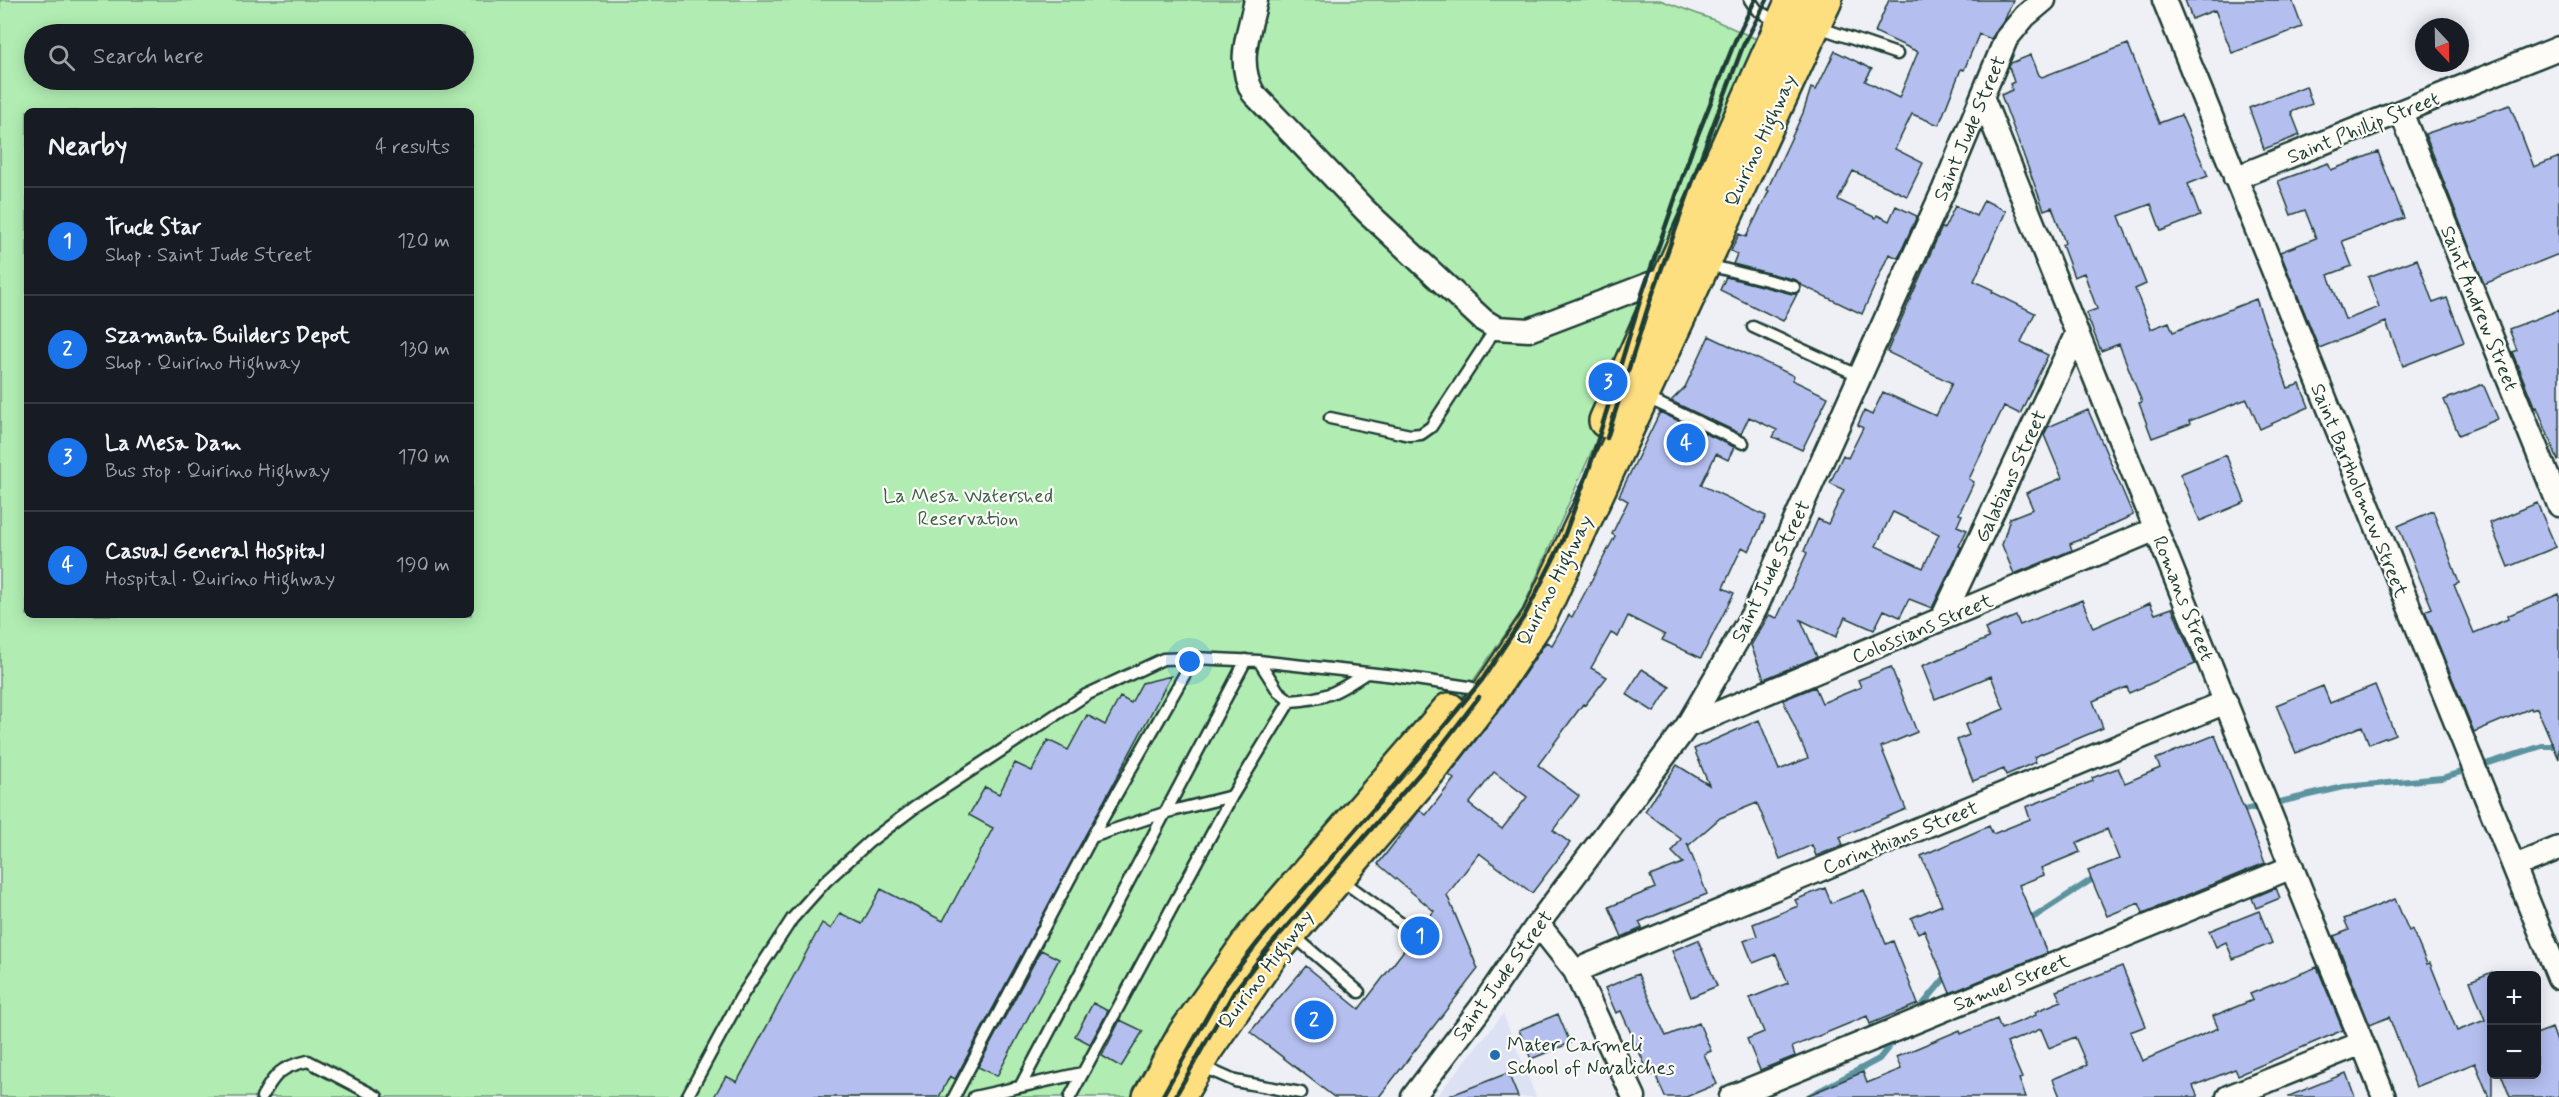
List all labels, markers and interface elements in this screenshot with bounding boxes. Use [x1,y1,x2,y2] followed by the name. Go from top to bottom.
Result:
[2415,18,2469,72] north arrow
[24,24,474,90] search box
[45,41,78,74] icon: search
[93,43,204,71] text: Search here
[1928,52,2013,205] street label: Saint Jude Street
[1719,70,1806,212] street label: Quirino Highway
[2283,86,2444,171] street label: Saint Phillip Street
[48,130,127,164] text: Nearby
[375,134,450,161] text: 4 results
[105,214,202,242] text: Truck Star
[2433,222,2524,395] street label: Saint Andrew Street
[63,228,72,255] text: 1
[397,228,450,255] text: 120 m
[105,242,312,269] text: Shop · Saint Jude Street
[105,322,350,350] text: Szamanta Builders Depot
[63,336,72,363] text: 2
[399,336,450,363] text: 130 m
[105,350,301,377] text: Shop · Quirino Highway
[1588,360,1628,404] pin: 3
[2303,380,2414,602] street label: Saint Bartholomew Street
[1969,406,2054,547] street label: Galatians Street
[1666,420,1706,466] pin: 4
[105,430,242,458] text: La Mesa Dam
[63,444,72,471] text: 3
[398,444,450,471] text: 170 m
[105,458,330,485] text: Bus stop · Quirino Highway
[883,483,1053,533] park label: La Mesa Watershed Reservation
[1725,496,1818,647] street label: Saint Jude Street
[1511,511,1602,652] street label: Quirino Highway
[2145,532,2220,665] street label: Romans Street
[105,538,324,566] text: Casual General Hospital
[62,552,73,579] text: 4
[396,552,450,579] text: 190 m
[105,566,335,593] text: Hospital · Quirino Highway
[1848,587,1997,671] street label: Colossians Street
[1175,647,1204,676] your location
[1819,795,1982,882] street label: Corinthians Street
[1212,904,1322,1037] street label: Quirino Highway
[1447,905,1560,1047] street label: Saint Jude Street
[1400,914,1440,958] pin: 1
[1949,948,2074,1019] street label: Samuel Street
[2487,971,2541,1079] map controls
[2487,971,2541,1025] button: +
[1294,998,1334,1042] pin: 2
[2487,1025,2541,1079] button: −
[1507,1032,1675,1082] place label: Mater Carmeli School of Novaliches
[1488,1048,1502,1062] marker: Mater Carmeli School of Novaliches

